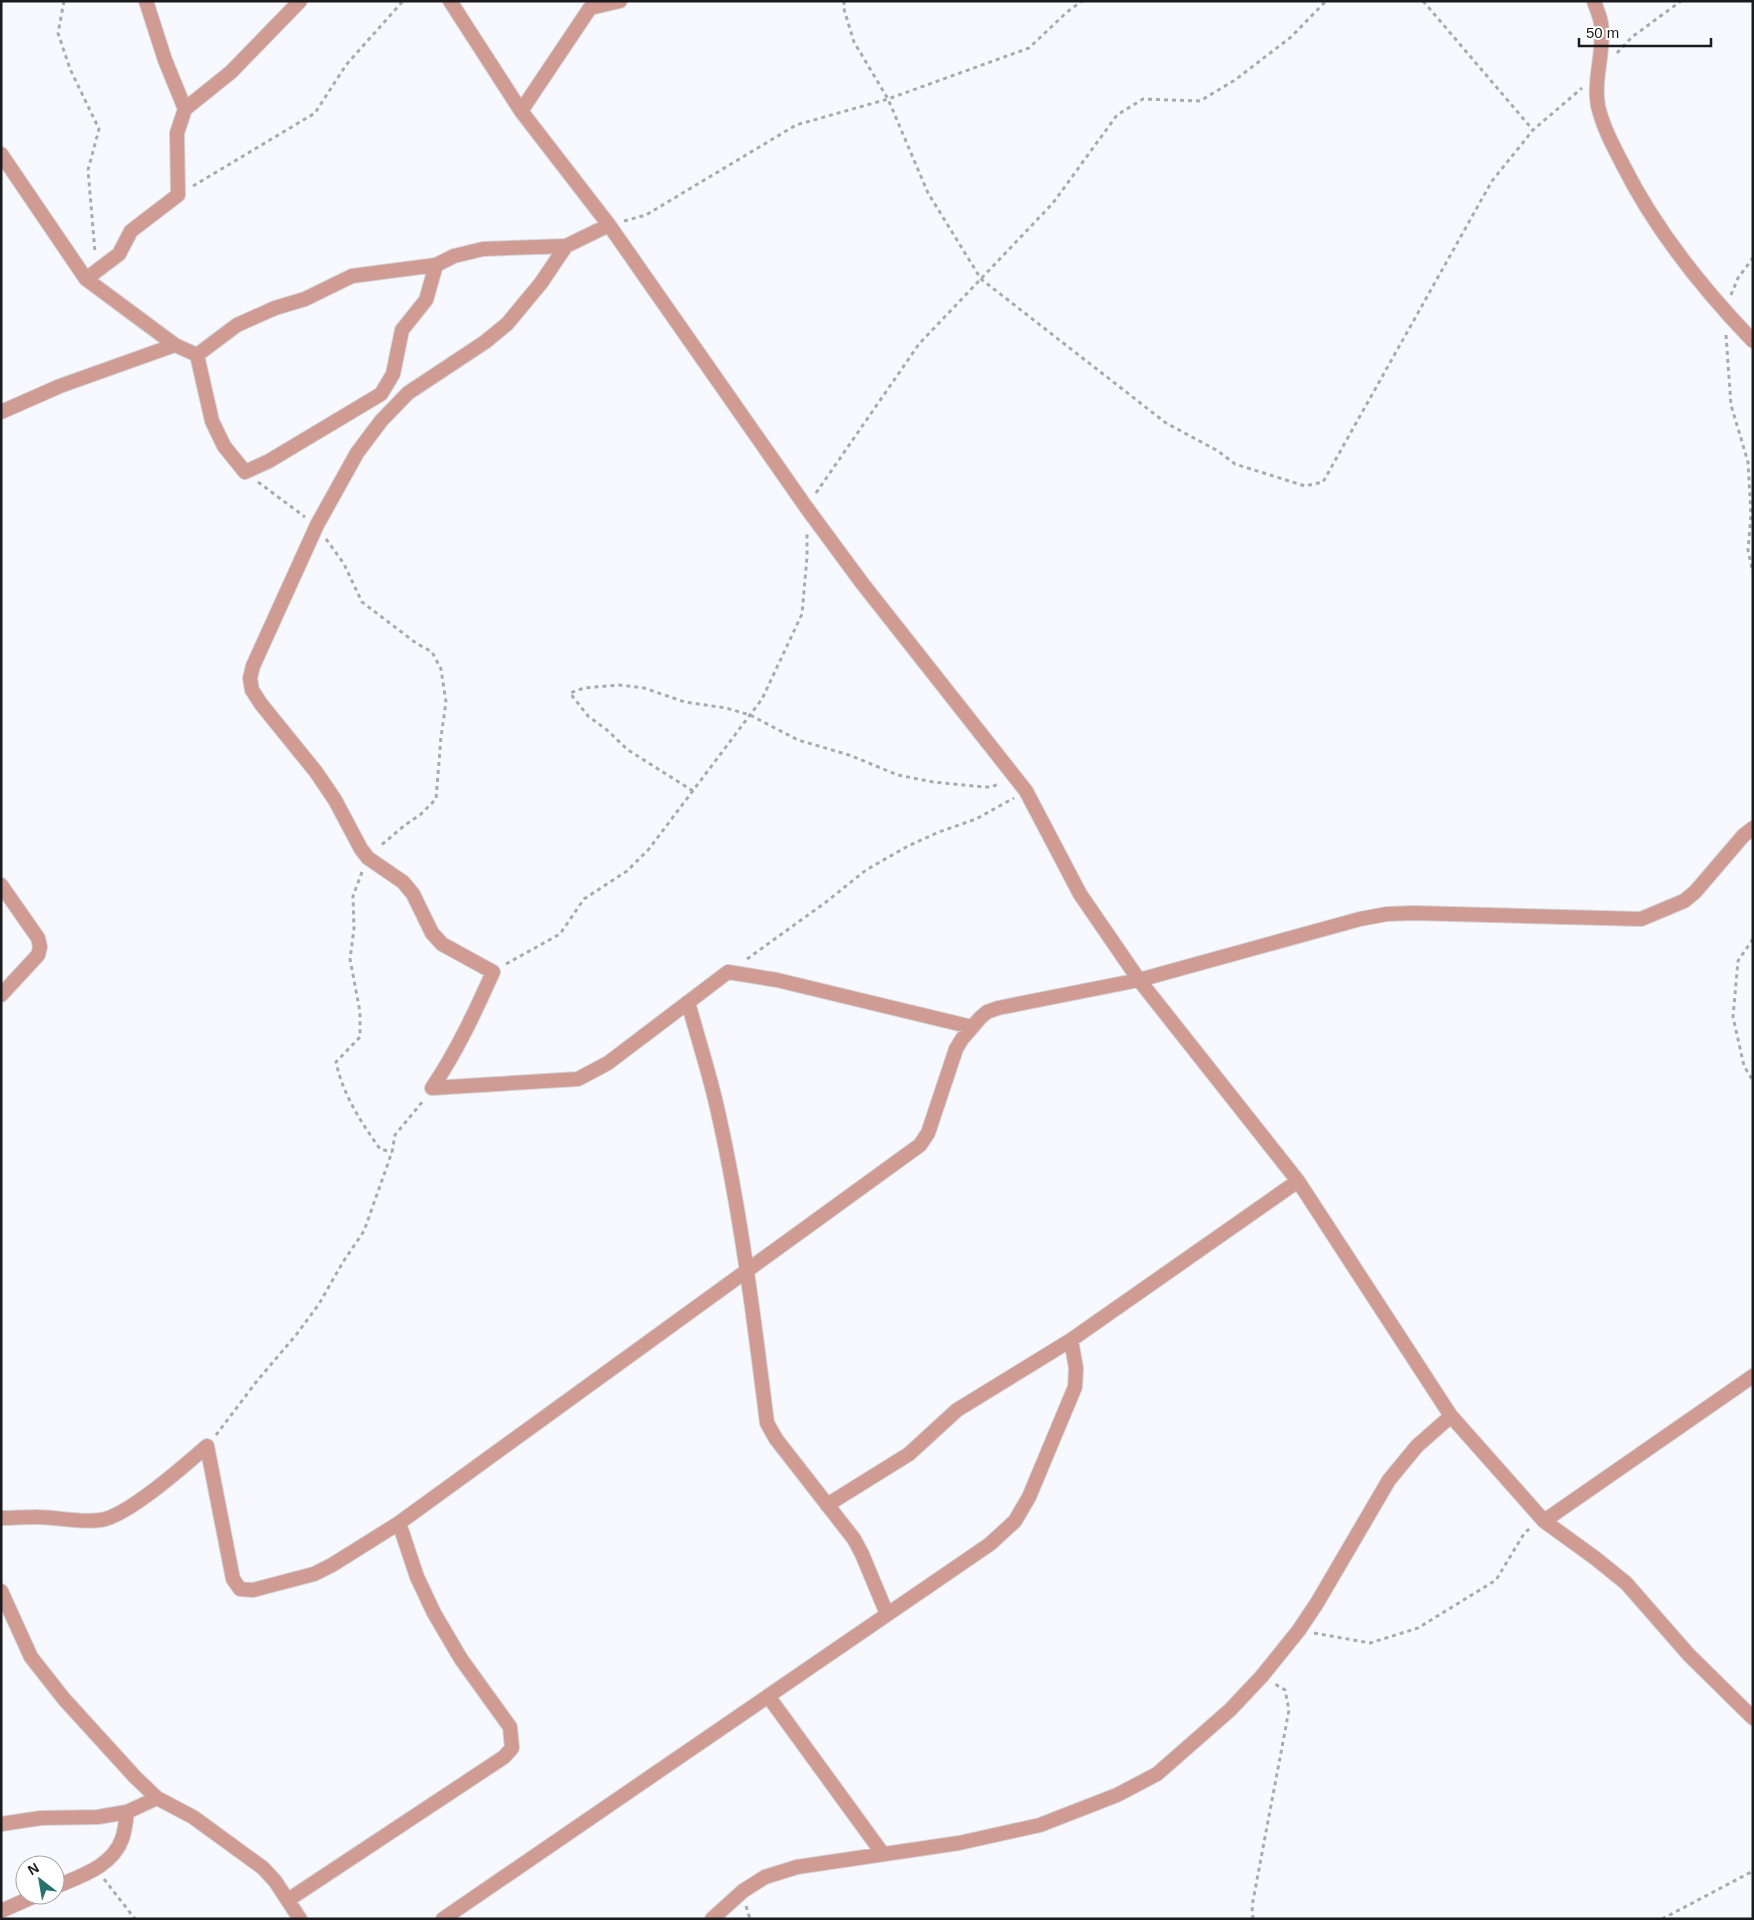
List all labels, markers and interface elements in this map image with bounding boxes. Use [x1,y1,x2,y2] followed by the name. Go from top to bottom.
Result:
[1579,15,1712,47] scale bar
[1586,24,1619,41] text: 50 m
[15,1855,65,1905] north arrow
[25,1859,42,1878] text: N

